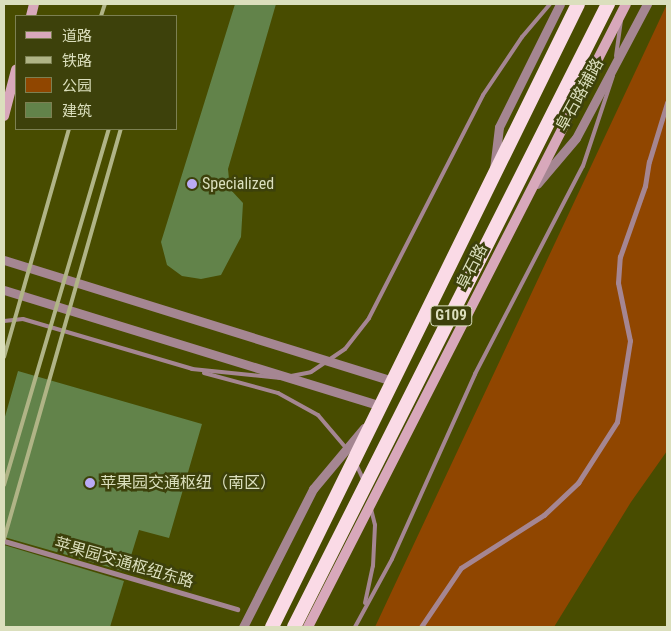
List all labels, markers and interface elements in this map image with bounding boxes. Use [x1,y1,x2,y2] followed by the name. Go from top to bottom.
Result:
[15,15,178,130] legend
[62,27,92,45] text: 道路
[62,52,92,70] text: 铁路
[552,55,608,135] street label: 阜石路辅路
[62,77,92,95] text: 公园
[62,102,92,120] text: 建筑
[202,174,274,194] place label: Specialized
[186,178,198,190] marker: Specialized
[453,241,491,293] street label: 阜石路
[430,304,472,328] road number: G109
[100,473,276,493] place label: 苹果园交通枢纽（南区）
[84,477,96,489] marker: 苹果园交通枢纽（南区）
[52,534,196,592] street label: 苹果园交通枢纽东路

